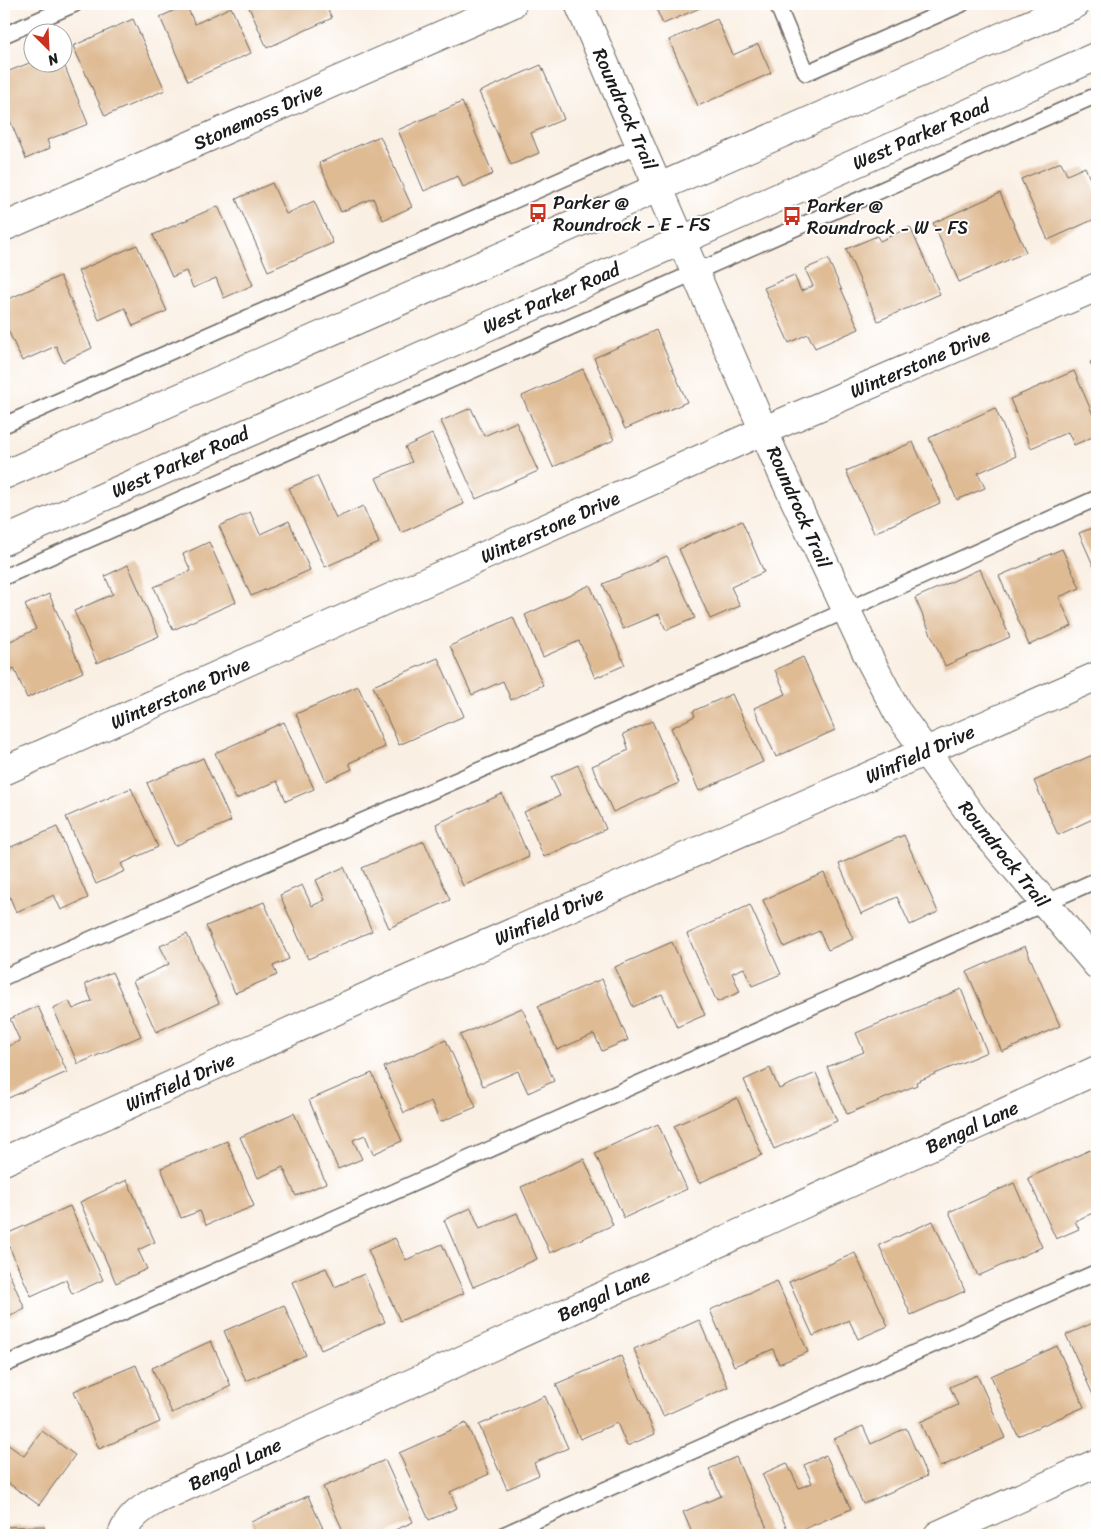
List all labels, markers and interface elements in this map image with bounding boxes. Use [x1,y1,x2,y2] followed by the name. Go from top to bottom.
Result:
[22,22,72,72] north arrow
[583,43,667,176] street label: Roundrock Trail
[43,46,64,73] text: N
[188,73,329,159] street label: Stonemoss Drive
[847,88,997,179] street label: West Parker Road
[553,186,711,241] place label: Parker @ Roundrock - E - FS
[807,189,968,244] place label: Parker @ Roundrock - W - FS
[527,202,549,224] bus stop icon: Parker @ Roundrock - E - FS
[781,205,803,227] bus stop icon: Parker @ Roundrock - W - FS
[477,252,627,343] street label: West Parker Road
[845,319,995,407] street label: Winterstone Drive
[106,416,256,507] street label: West Parker Road
[757,441,841,574] street label: Roundrock Trail
[475,481,625,573] street label: Winterstone Drive
[105,647,255,739] street label: Winterstone Drive
[860,715,981,793] street label: Winfield Drive
[950,793,1058,916] street label: Roundrock Trail
[489,877,610,955] street label: Winfield Drive
[120,1043,241,1121] street label: Winfield Drive
[920,1091,1024,1163] street label: Bengal Lane
[552,1259,656,1331] street label: Bengal Lane
[183,1428,287,1500] street label: Bengal Lane

